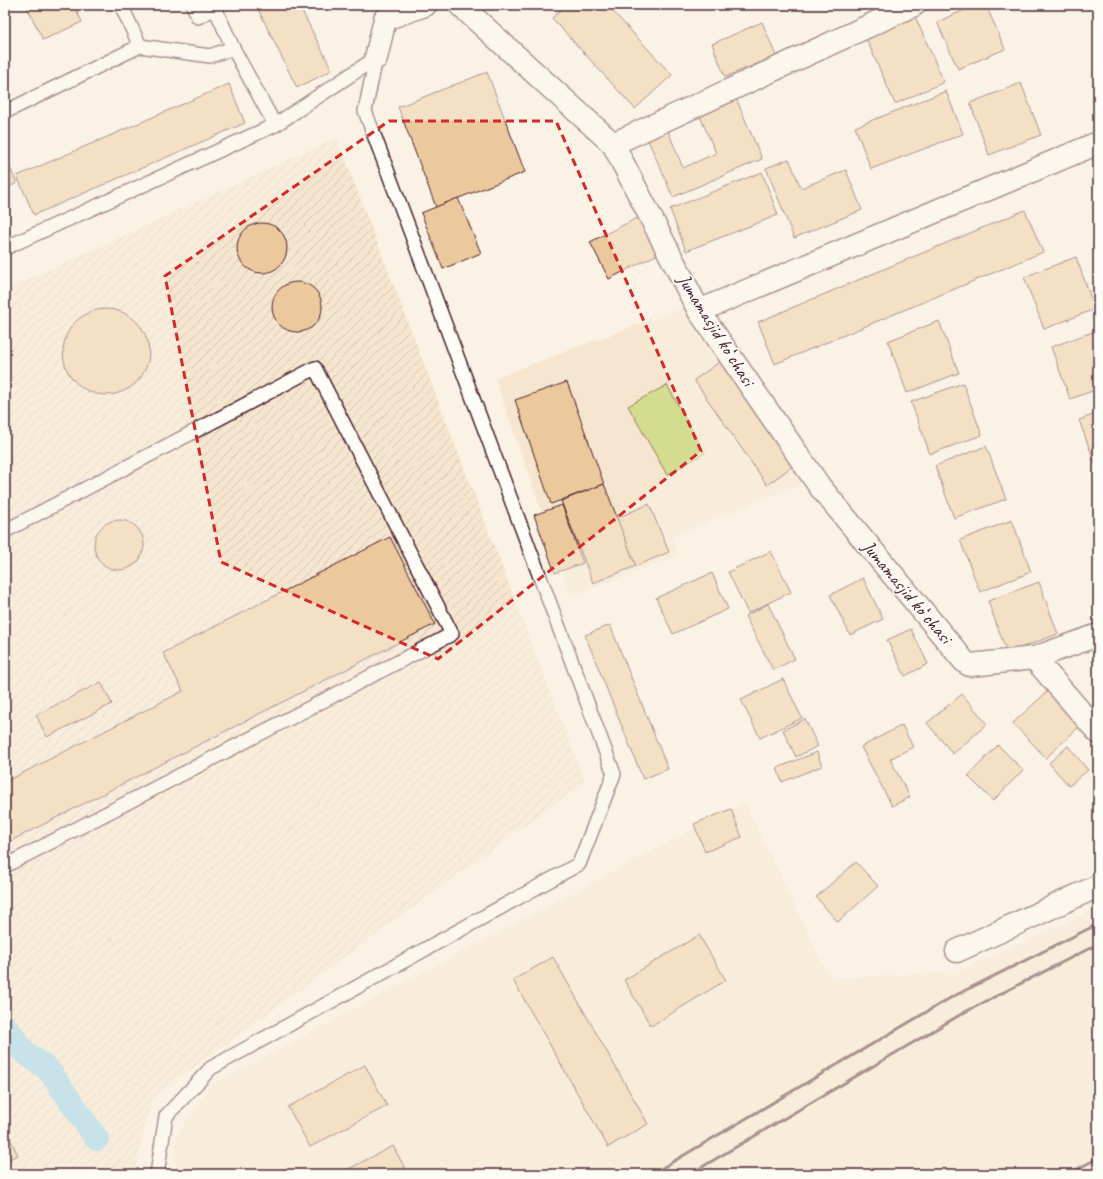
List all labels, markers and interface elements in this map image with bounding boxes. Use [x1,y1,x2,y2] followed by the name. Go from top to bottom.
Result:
[671,269,761,393] street label: Jumamasjid koʻchasi
[856,535,959,650] street label: Jumamasjid koʻchasi

